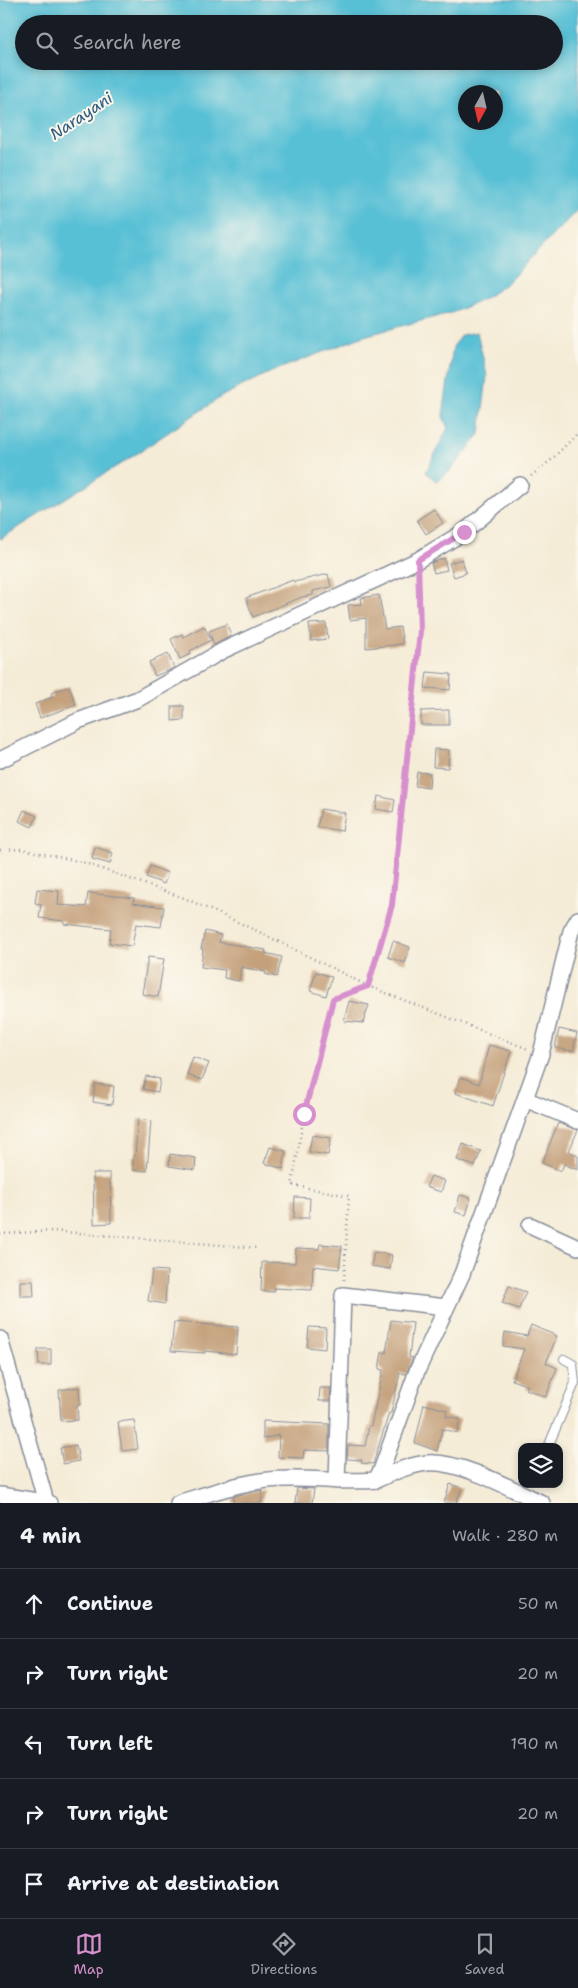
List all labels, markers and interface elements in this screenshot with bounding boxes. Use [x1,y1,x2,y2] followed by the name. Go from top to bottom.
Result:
[15,15,563,70] search box
[33,29,61,57] icon: search
[73,30,182,55] text: Search here
[458,85,503,130] north arrow
[46,87,117,145] water label: Narayani
[453,521,476,544] route end
[293,1103,316,1126] route start
[518,1443,563,1488] map controls
[518,1443,563,1488] button: layers
[20,1522,81,1550] text: 4 min
[452,1525,558,1546] text: Walk · 280 m
[20,1590,48,1618] icon: ahead
[67,1591,153,1616] text: Continue
[518,1593,558,1614] text: 50 m
[20,1660,48,1688] icon: right
[67,1661,168,1686] text: Turn right
[517,1663,558,1684] text: 20 m
[20,1730,48,1758] icon: left
[67,1731,153,1756] text: Turn left
[511,1733,558,1754] text: 190 m
[20,1800,48,1828] icon: right
[67,1801,168,1826] text: Turn right
[517,1803,558,1824] text: 20 m
[20,1870,48,1898] icon: arrive
[67,1871,279,1896] text: Arrive at destination
[74,1930,104,1978] tab: Map
[251,1930,317,1978] tab: Directions
[465,1930,504,1978] tab: Saved

